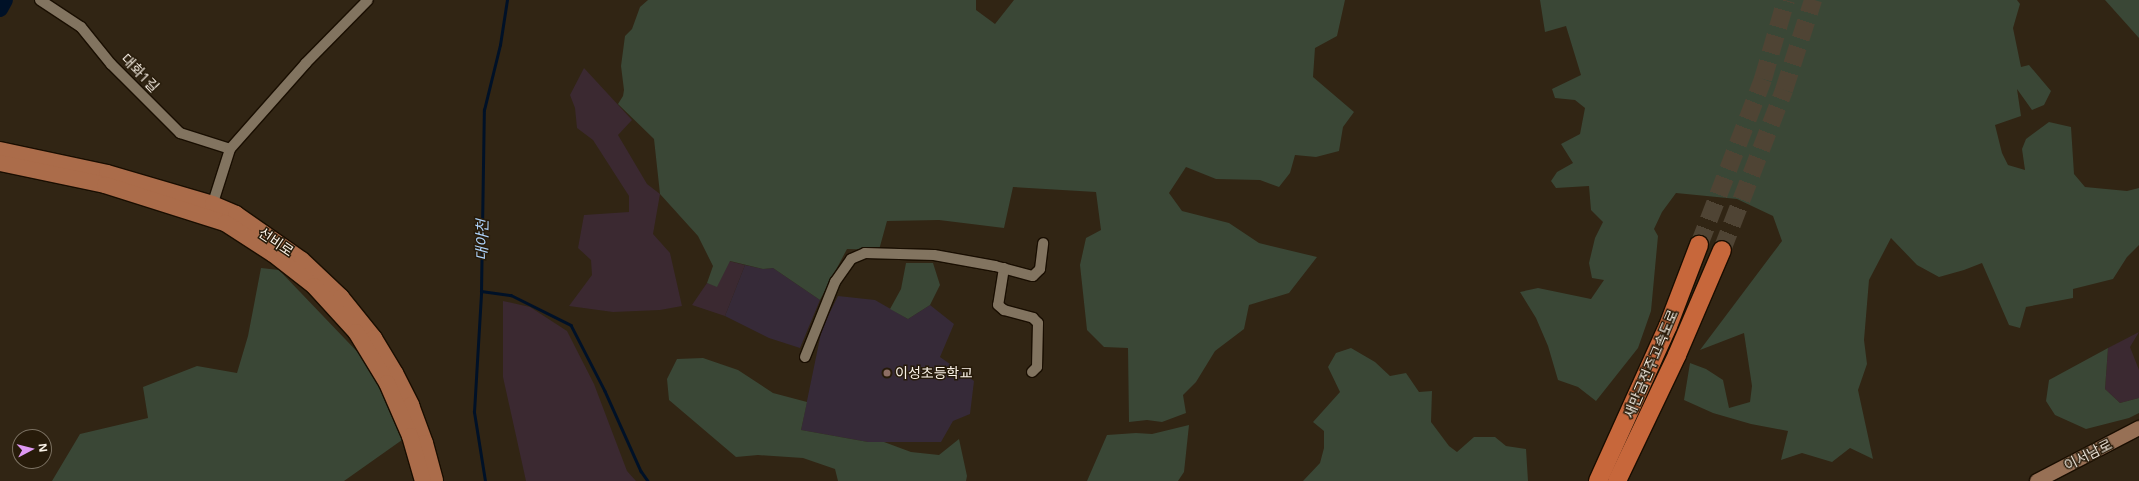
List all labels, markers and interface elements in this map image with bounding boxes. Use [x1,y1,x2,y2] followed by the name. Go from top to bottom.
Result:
[118,50,162,96] street label: 대화1길
[473,219,491,261] water label: 대야천
[255,224,297,260] street label: 선비로
[1621,307,1681,421] street label: 새만금전주고속도로
[895,365,972,381] place label: 이성초등학교
[882,368,892,378] marker: 이성초등학교
[12,429,52,469] north arrow
[2061,436,2115,474] street label: 이서남로
[35,442,51,453] text: N

